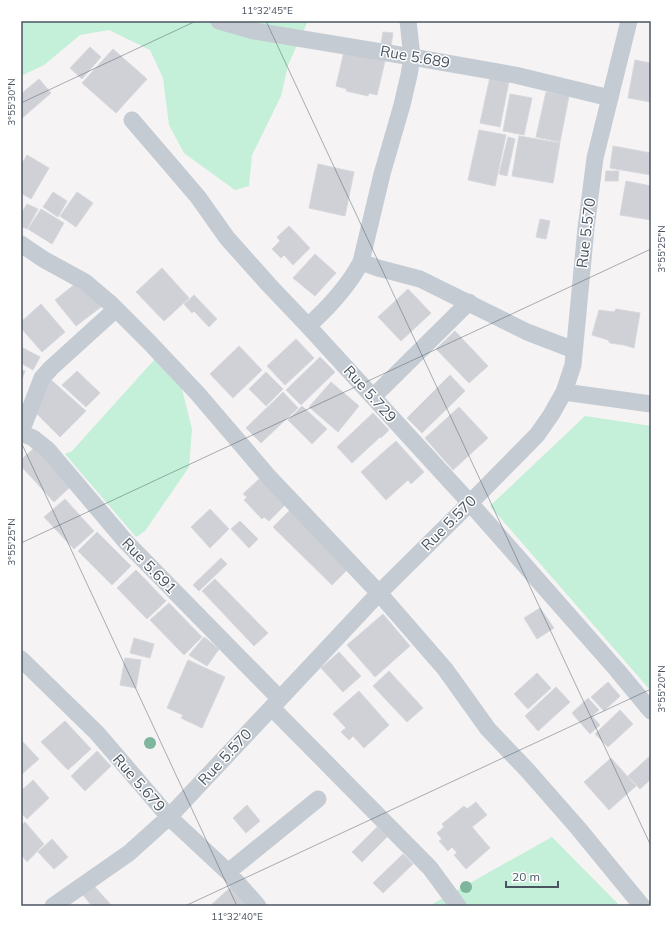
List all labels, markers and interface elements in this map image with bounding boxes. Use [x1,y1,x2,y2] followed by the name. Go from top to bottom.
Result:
[241,4,293,17] text: 11°32'45"E
[379,41,451,72] street label: Rue 5.689
[5,78,18,126] text: 3°55'30"N
[572,197,599,269] street label: Rue 5.570
[655,225,668,273] text: 3°55'25"N
[340,361,401,426] street label: Rue 5.729
[417,491,480,554] street label: Rue 5.570
[5,518,18,566] text: 3°55'25"N
[118,534,181,598] street label: Rue 5.691
[655,665,668,713] text: 3°55'20"N
[194,724,256,789] street label: Rue 5.570
[109,750,170,816] street label: Rue 5.679
[506,863,558,889] scale bar
[512,869,540,884] text: 20 m
[211,910,263,923] text: 11°32'40"E

